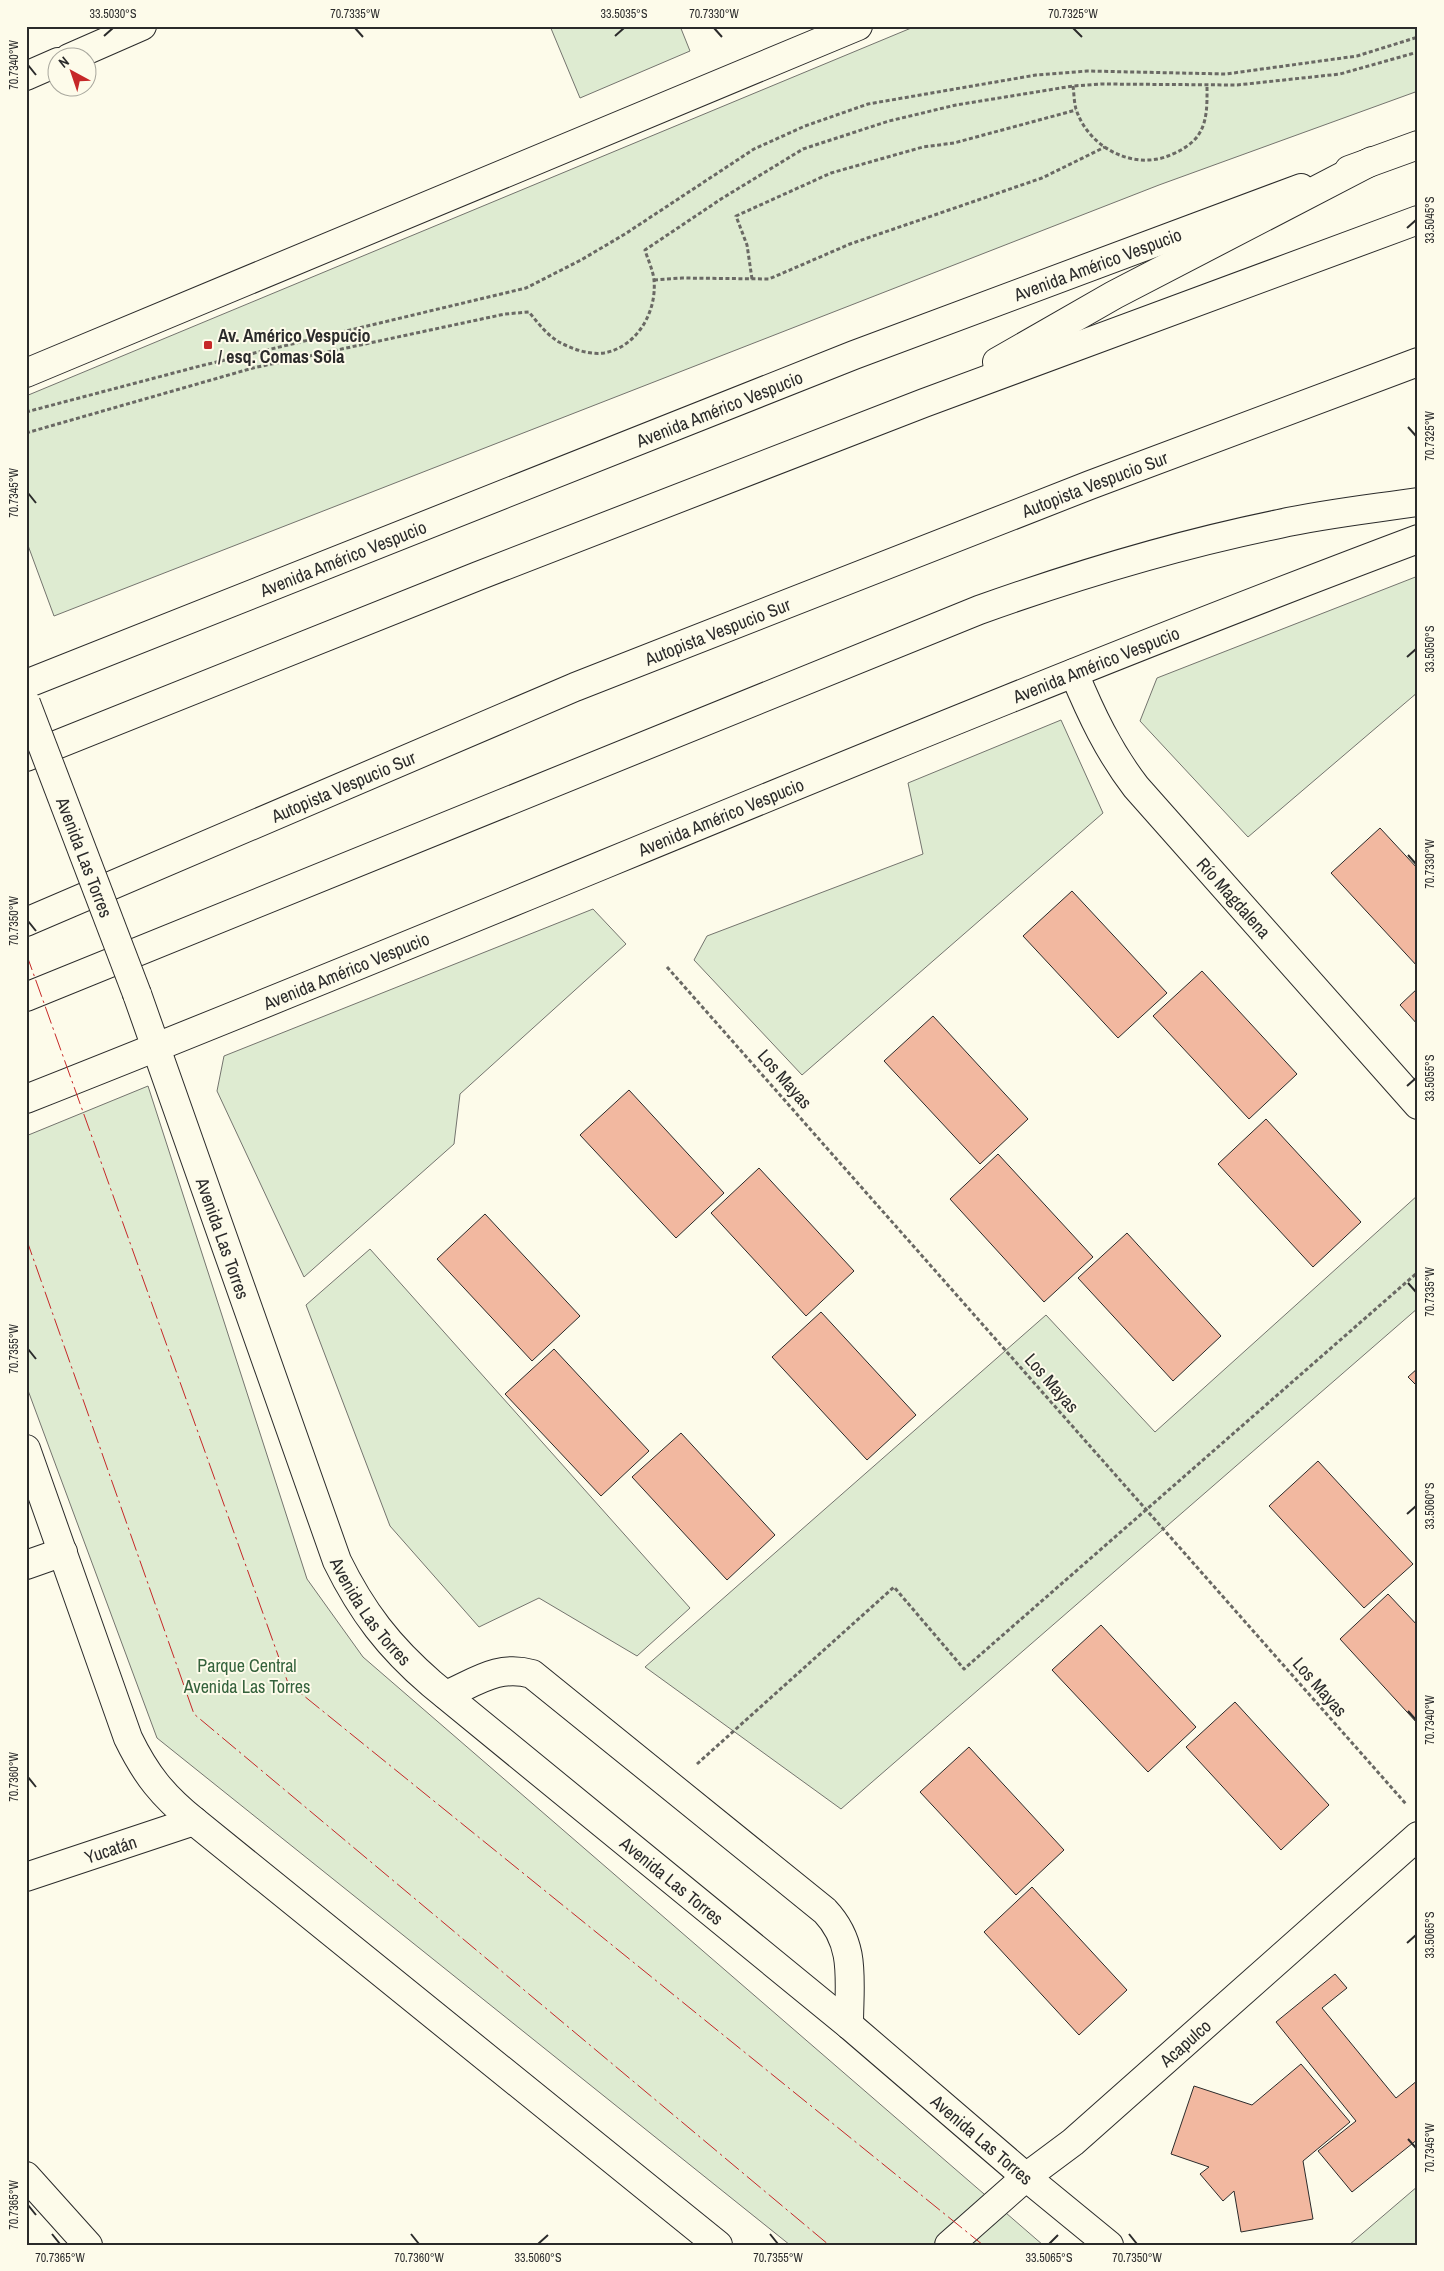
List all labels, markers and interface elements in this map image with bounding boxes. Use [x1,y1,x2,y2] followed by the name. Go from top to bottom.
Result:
[90,6,137,22] text: 33.5030°S
[330,6,381,22] text: 70.7335°W
[601,6,648,22] text: 33.5035°S
[689,6,740,22] text: 70.7330°W
[1048,6,1099,22] text: 70.7325°W
[6,39,22,90] text: 70.7340°W
[48,48,98,98] north arrow
[55,52,73,72] text: N
[1422,196,1438,243] text: 33.5045°S
[1009,221,1185,307] street label: Avenida Américo Vespucio
[218,323,371,369] place label: Av. Américo Vespucio / esq. Comas Sola
[202,339,214,351] marker: Av. Américo Vespucio / esq. Comas Sola
[631,364,806,453] street label: Avenida Américo Vespucio
[1422,410,1438,461] text: 70.7325°W
[1017,445,1171,524] street label: Autopista Vespucio Sur
[6,467,22,518] text: 70.7345°W
[255,514,430,603] street label: Avenida Américo Vespucio
[640,591,794,671] street label: Autopista Vespucio Sur
[1008,620,1183,709] street label: Avenida Américo Vespucio
[1422,625,1438,672] text: 33.5050°S
[266,744,419,829] street label: Autopista Vespucio Sur
[633,771,807,862] street label: Avenida Américo Vespucio
[50,793,119,921] street label: Avenida Las Torres
[1422,838,1438,889] text: 70.7330°W
[1192,852,1277,943] street label: Río Magdalena
[6,895,22,946] text: 70.7350°W
[258,925,433,1016] street label: Avenida Américo Vespucio
[752,1044,818,1114] street label: Los Mayas
[1422,1054,1438,1101] text: 33.5055°S
[190,1173,256,1302] street label: Avenida Las Torres
[1422,1266,1438,1317] text: 70.7335°W
[6,1323,22,1374] text: 70.7355°W
[1019,1348,1085,1418] street label: Los Mayas
[1422,1482,1438,1529] text: 33.5060°S
[324,1552,417,1671] street label: Avenida Las Torres
[1287,1652,1353,1722] street label: Los Mayas
[183,1653,310,1699] park label: Parque Central Avenida Las Torres
[1422,1694,1438,1745] text: 70.7340°W
[6,1751,22,1802] text: 70.7360°W
[81,1829,140,1869] street label: Yucatán
[614,1830,729,1930] street label: Avenida Las Torres
[1422,1911,1438,1958] text: 33.5065°S
[1153,2013,1216,2073] street label: Acapulco
[925,2088,1038,2190] street label: Avenida Las Torres
[1422,2122,1438,2173] text: 70.7345°W
[6,2179,22,2230] text: 70.7365°W
[35,2250,86,2266] text: 70.7365°W
[394,2250,445,2266] text: 70.7360°W
[515,2250,562,2266] text: 33.5060°S
[753,2250,804,2266] text: 70.7355°W
[1026,2250,1073,2266] text: 33.5065°S
[1112,2250,1163,2266] text: 70.7350°W

